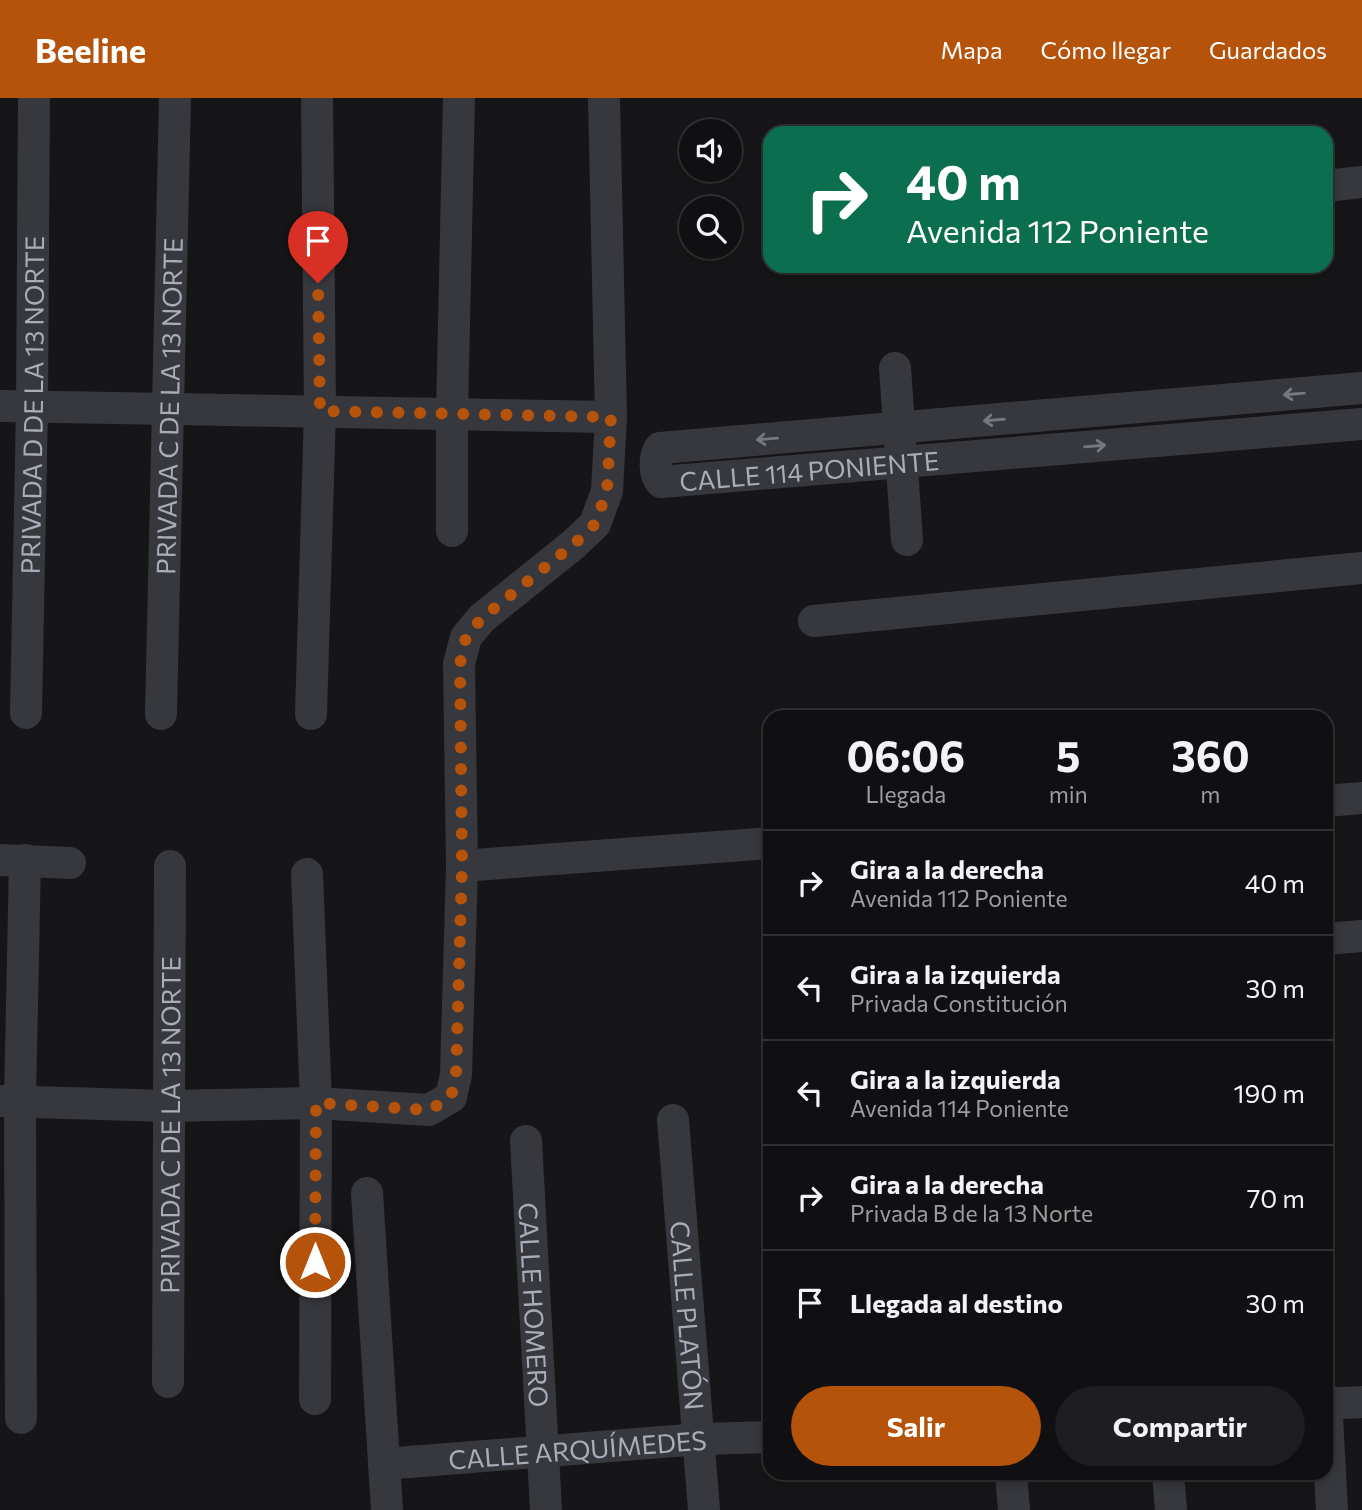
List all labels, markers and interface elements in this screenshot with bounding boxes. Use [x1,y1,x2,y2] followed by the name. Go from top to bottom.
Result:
[35,29,146,70] text: Beeline
[940,35,1003,64] text: Mapa
[1041,35,1171,64] text: Cómo llegar
[1209,35,1327,64] text: Guardados
[679,119,742,259] map controls
[679,119,742,182] button: sound
[906,150,1021,210] text: 40 m
[791,154,882,245] icon: right
[679,196,742,259] button: search
[906,210,1209,250] text: Avenida 112 Poniente
[288,211,348,283] pin
[299,222,337,260] icon: arrive
[13,236,49,575] street label: PRIVADA D DE LA 13 NORTE
[149,237,187,575] street label: PRIVADA C DE LA 13 NORTE
[1283,388,1306,401] one-way arrow
[983,414,1006,427] one-way arrow
[757,433,779,446] one-way arrow
[1083,439,1106,452] one-way arrow
[678,444,940,496] street label: CALLE 114 PONIENTE
[846,729,965,781] text: 06:06
[1056,729,1080,781] text: 5
[1171,729,1250,781] text: 360
[865,780,946,808] text: Llegada
[1049,780,1088,808] text: min
[1200,780,1220,808] text: m
[850,853,1044,884] text: Gira a la derecha
[791,864,829,902] icon: right
[1245,867,1305,898] text: 40 m
[850,884,1068,912] text: Avenida 112 Poniente
[153,956,185,1294] street label: PRIVADA C DE LA 13 NORTE
[850,958,1061,989] text: Gira a la izquierda
[791,969,829,1007] icon: left
[1246,972,1305,1003] text: 30 m
[850,989,1068,1017] text: Privada Constitución
[850,1063,1061,1094] text: Gira a la izquierda
[791,1074,829,1112] icon: left
[1233,1077,1305,1108] text: 190 m
[850,1094,1069,1122] text: Avenida 114 Poniente
[850,1168,1044,1199] text: Gira a la derecha
[791,1179,829,1217] icon: right
[1247,1182,1305,1213] text: 70 m
[850,1199,1093,1227] text: Privada B de la 13 Norte
[514,1202,556,1408] street label: CALLE HOMERO
[666,1220,711,1411] street label: CALLE PLATÓN
[278,1225,352,1299] position arrow
[791,1284,829,1322] icon: arrive
[850,1287,1063,1318] text: Llegada al destino
[1246,1287,1305,1318] text: 30 m
[791,1386,1041,1466] button: Salir
[1055,1386,1305,1466] button: Compartir
[447,1423,708,1474] street label: CALLE ARQUÍMEDES

